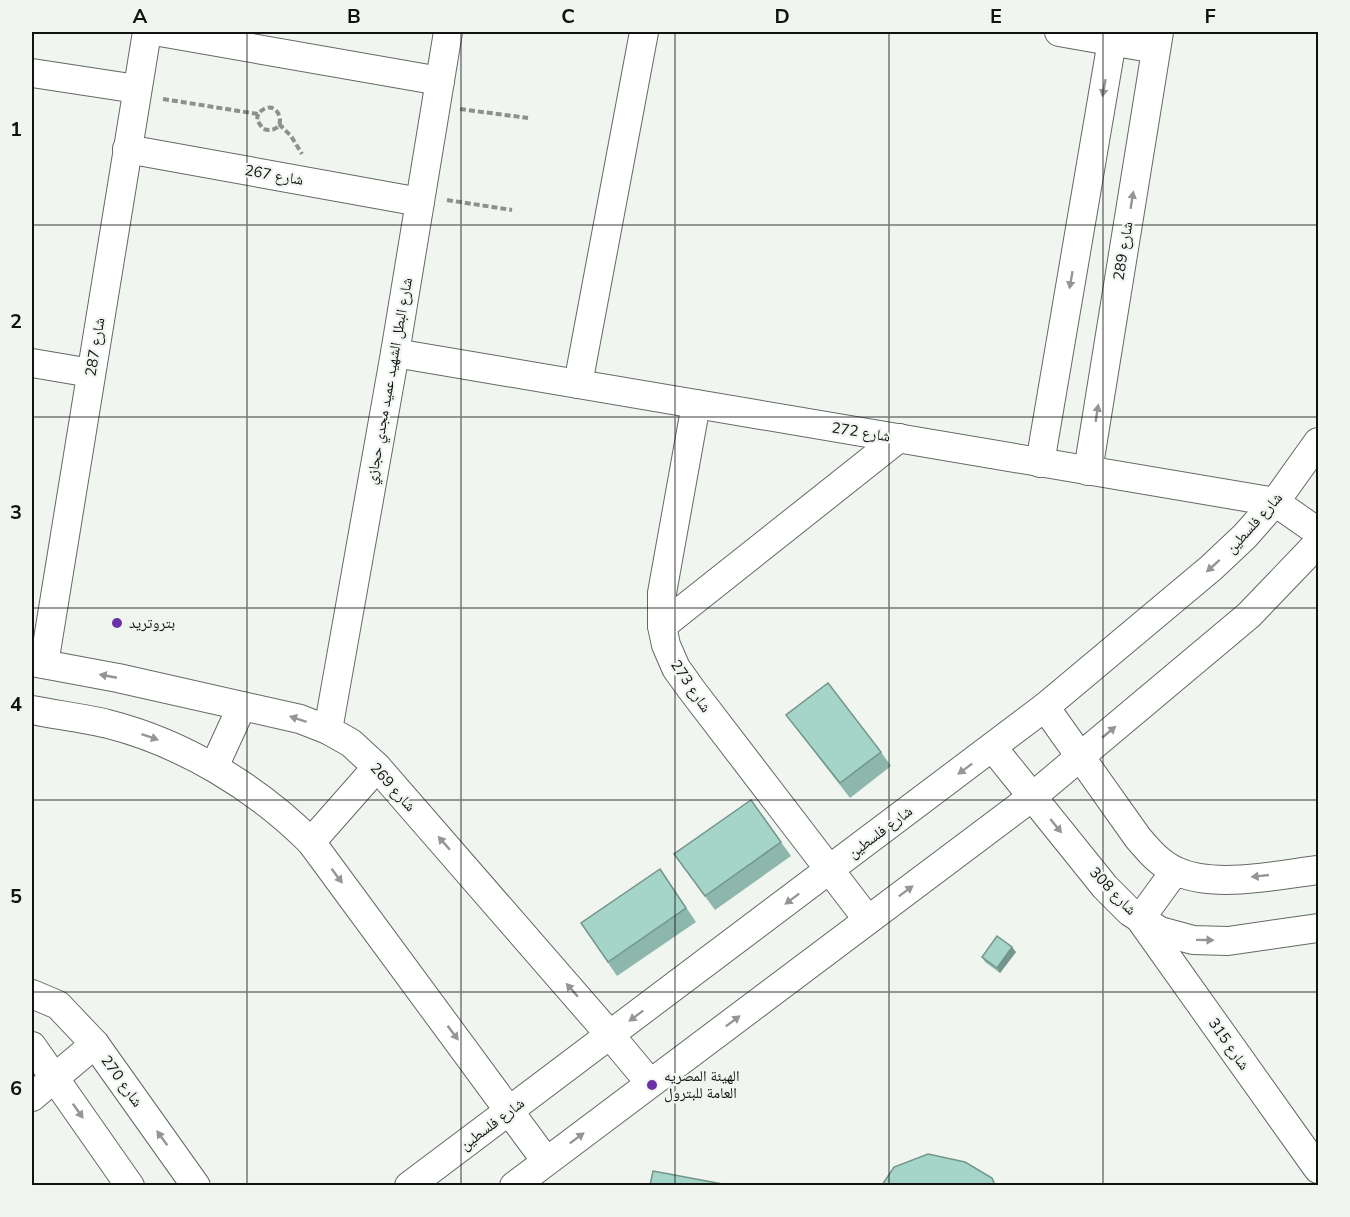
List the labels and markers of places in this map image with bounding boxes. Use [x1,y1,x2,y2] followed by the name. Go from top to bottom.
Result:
[129,613,175,633] place label: بتروتريد
[110,616,124,630] marker: بتروتريد
[664,1066,739,1103] place label: الهيئة المصريه العامة للبترول
[645,1078,659,1092] marker: الهيئة المصريه العامة للبترول

